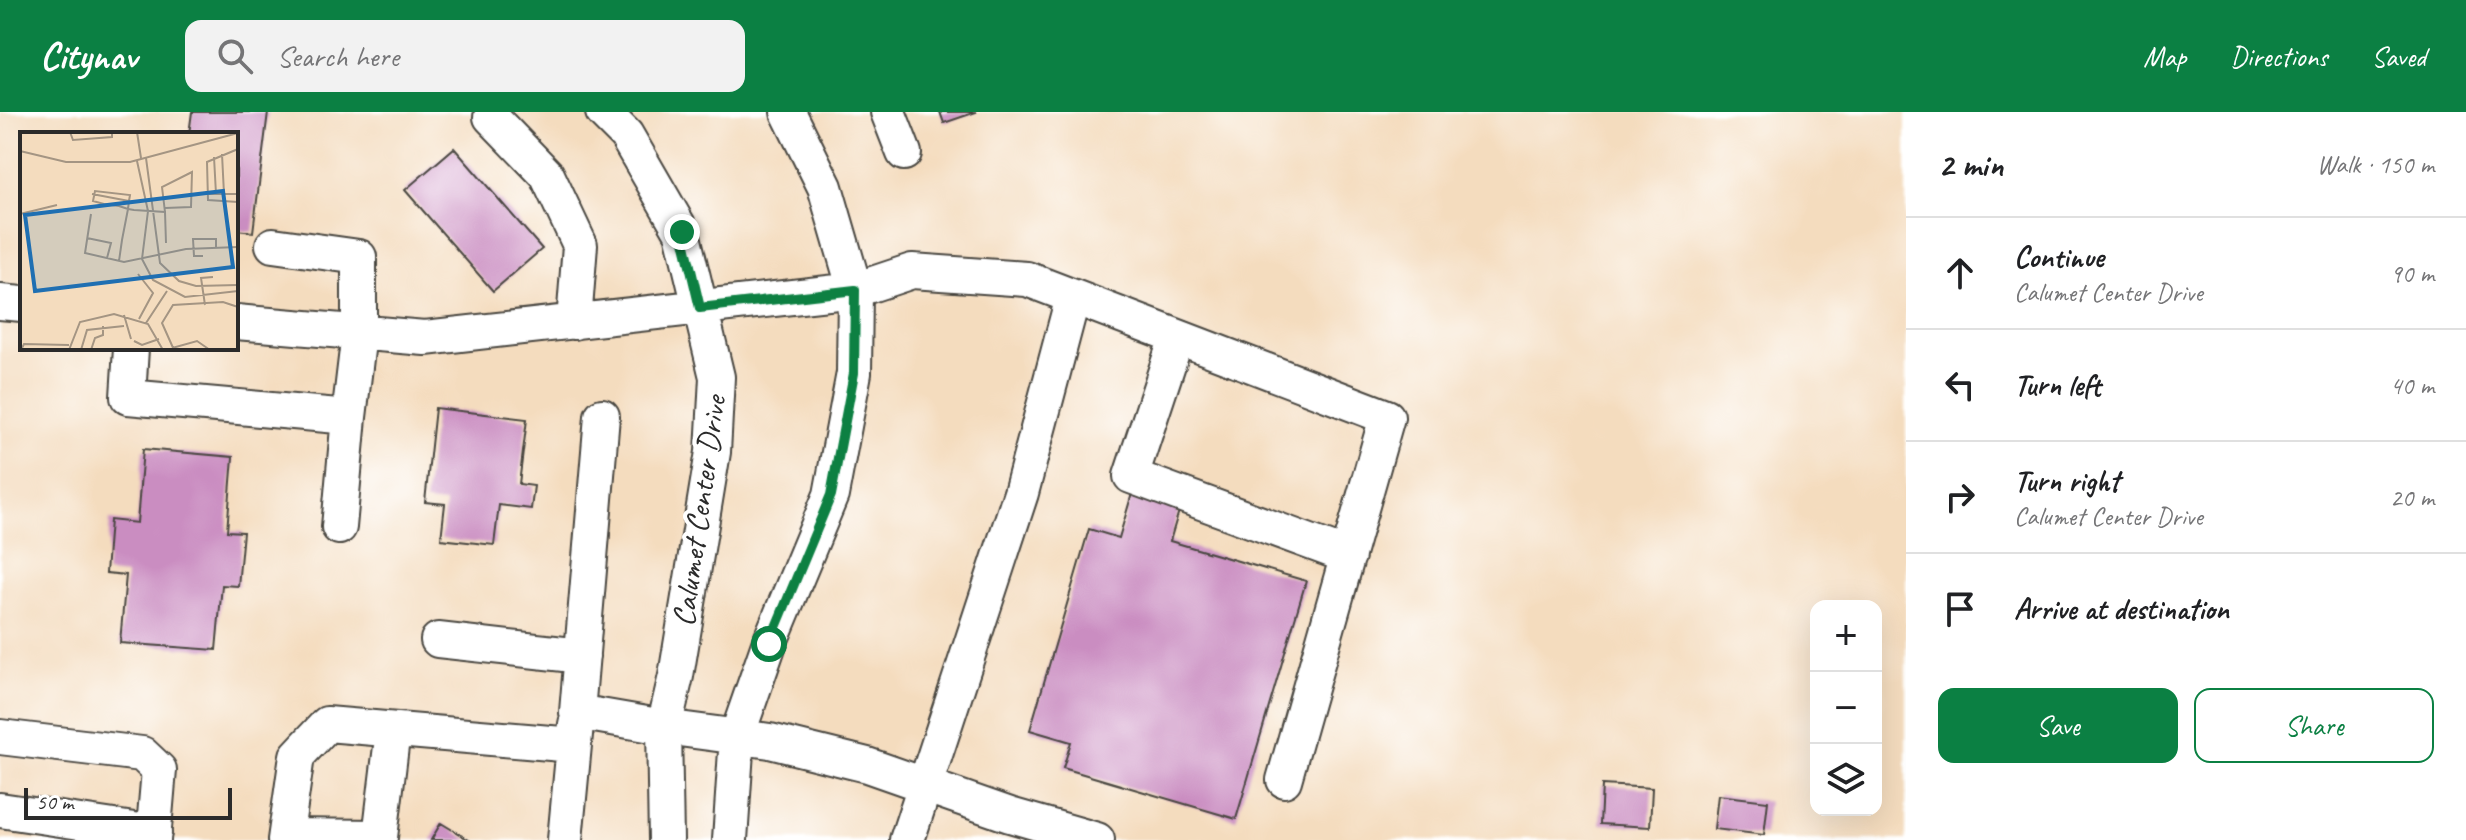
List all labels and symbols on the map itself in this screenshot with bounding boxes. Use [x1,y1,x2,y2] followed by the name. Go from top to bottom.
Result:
[20,132,238,350] inset map
[664,214,700,250] route end
[663,391,736,629] street label: Calumet Center Drive
[751,626,787,662] route start
[24,784,232,820] scale bar

